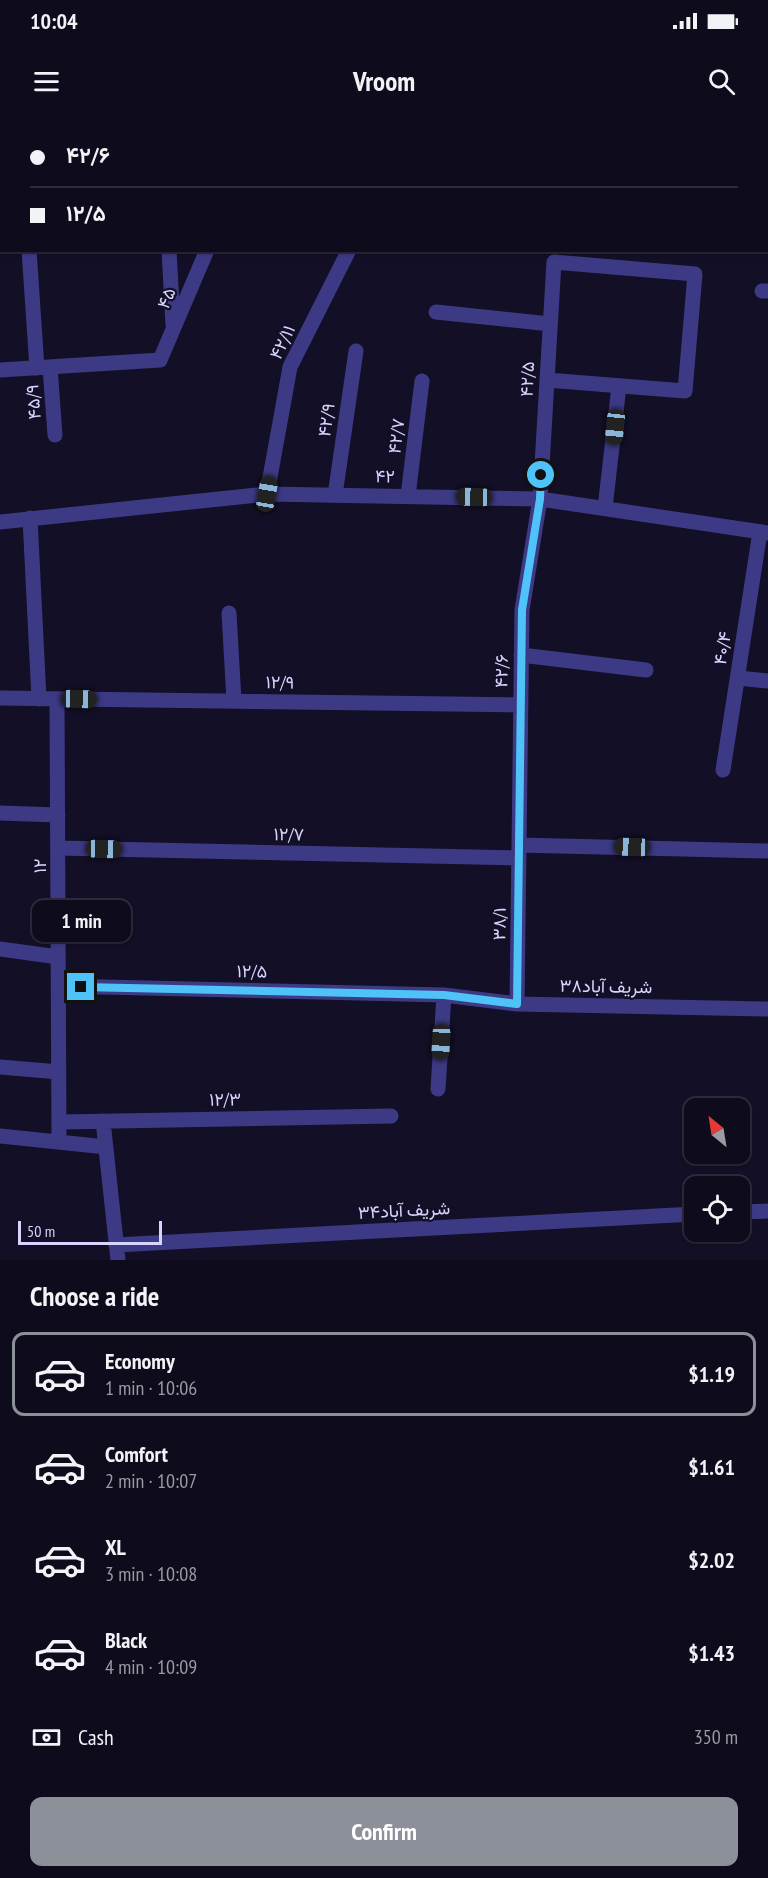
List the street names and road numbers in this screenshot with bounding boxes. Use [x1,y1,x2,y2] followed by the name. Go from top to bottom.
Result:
[151,284,181,312] street label: ۴۵
[264,321,300,363] street label: ۴۲/۱۱
[515,361,539,397] street label: ۴۲/۵
[20,384,46,420] street label: ۴۵/۹
[312,402,340,438] street label: ۴۲/۹
[382,417,410,455] street label: ۴۲/۷
[375,464,395,488] street label: ۴۲
[708,630,736,666] street label: ۴۰/۴
[489,654,513,688] street label: ۴۲/۶
[265,670,295,694] street label: ۱۲/۹
[274,822,304,846] street label: ۱۲/۷
[28,859,51,873] street label: ۱۲
[487,907,511,941] street label: ۳۸/۱
[237,959,267,983] street label: ۱۲/۵
[560,974,652,998] street label: شریف آباد۳۸
[209,1087,241,1111] street label: ۱۲/۳
[357,1196,451,1224] street label: شریف آباد۳۴

